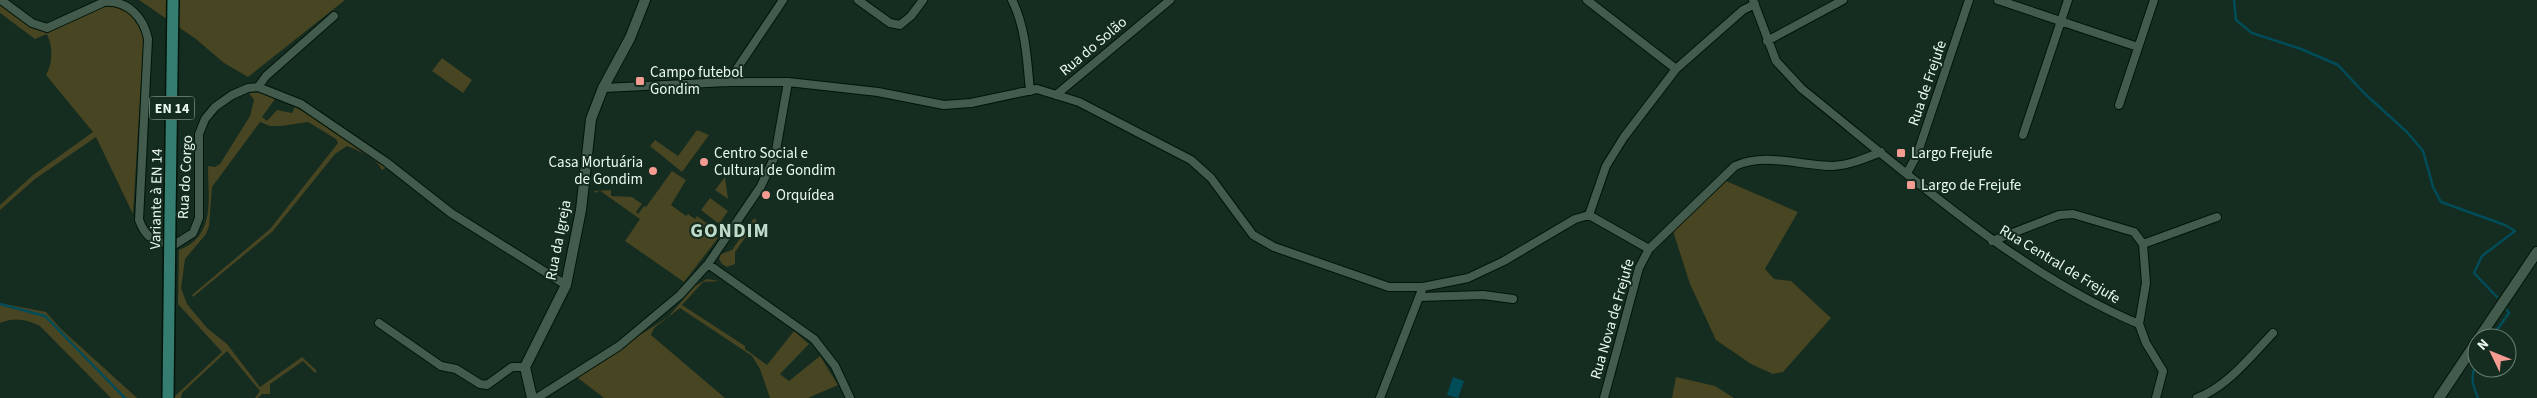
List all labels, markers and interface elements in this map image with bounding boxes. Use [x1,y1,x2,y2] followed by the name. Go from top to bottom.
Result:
[1055,12,1132,81] street label: Rua do Solão
[1903,38,1952,129] street label: Rua de Frejufe
[650,62,743,100] place label: Campo futebol Gondim
[634,75,646,87] marker: Campo futebol Gondim
[150,96,194,120] road number: EN 14
[173,135,198,219] street label: Rua do Corgo
[714,143,836,181] place label: Centro Social e Cultural de Gondim
[1911,143,1993,164] place label: Largo Frejufe
[1895,147,1907,159] marker: Largo Frejufe
[145,148,168,250] street label: Variante à EN 14
[549,152,643,190] place label: Casa Mortuária de Gondim
[698,156,710,168] marker: Centro Social e Cultural de Gondim
[647,165,659,177] marker: Casa Mortuária de Gondim
[1921,175,2021,196] place label: Largo de Frejufe
[1905,179,1917,191] marker: Largo de Frejufe
[776,185,834,206] place label: Orquídea
[760,189,772,201] marker: Orquídea
[540,198,577,282] street label: Rua da Igreja
[690,217,770,245] district label: GONDIM
[1995,220,2124,309] street label: Rua Central de Frejufe
[1585,257,1640,382] street label: Rua Nova de Frejufe
[2467,328,2517,378] north arrow
[2473,335,2494,355] text: N

